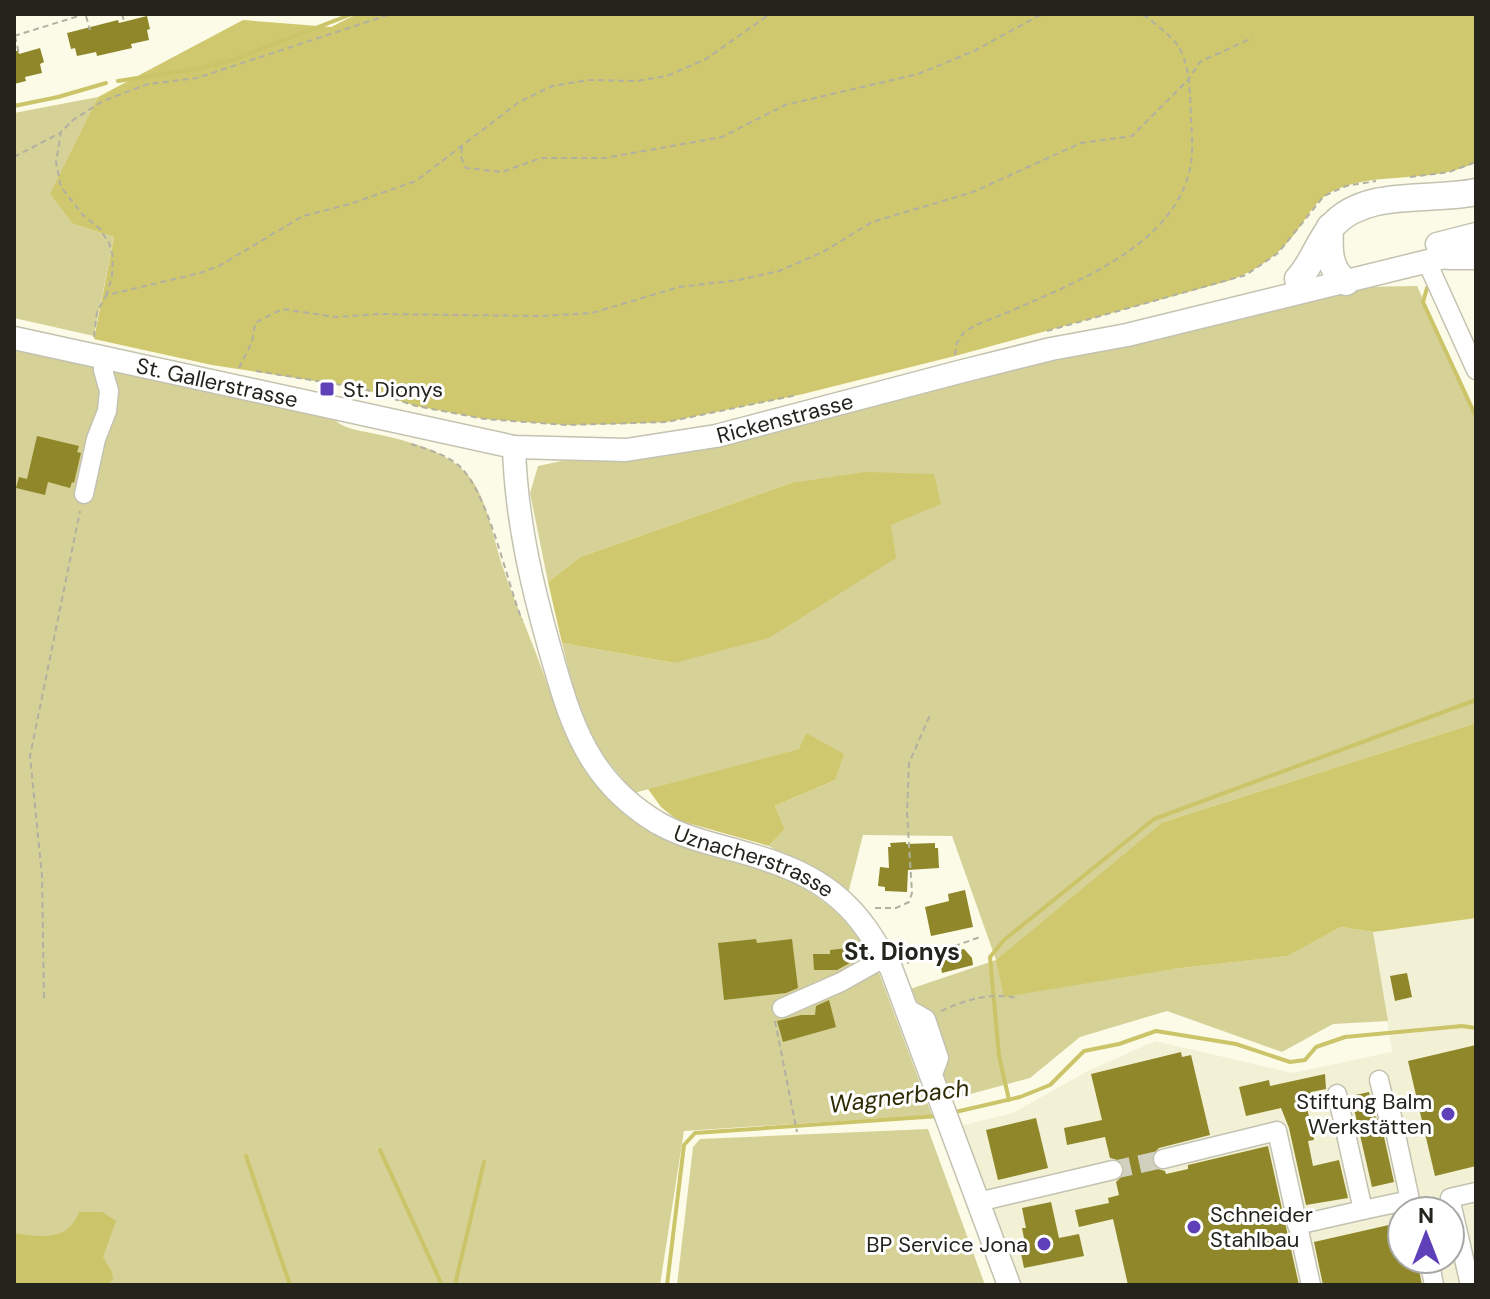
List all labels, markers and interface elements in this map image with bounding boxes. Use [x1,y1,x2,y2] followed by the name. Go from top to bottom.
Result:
[134,351,301,414] street label: St. Gallerstrasse
[343,375,443,404] place label: St. Dionys
[318,380,336,398] marker: St. Dionys
[713,386,856,450] street label: Rickenstrasse
[670,818,840,904] street label: Uznacherstrasse
[844,936,960,967] district label: St. Dionys
[827,1072,971,1120] water label: Wagnerbach
[1296,1087,1432,1141] place label: Stiftung Balm Werkstätten
[1439,1105,1457,1123] marker: Stiftung Balm Werkstätten
[1386,1195,1466,1275] north arrow
[1210,1200,1313,1254] place label: Schneider Stahlbau
[1418,1201,1434,1230] text: N
[1185,1218,1203,1236] marker: Schneider Stahlbau
[866,1230,1028,1259] place label: BP Service Jona
[1035,1235,1053,1253] marker: BP Service Jona

